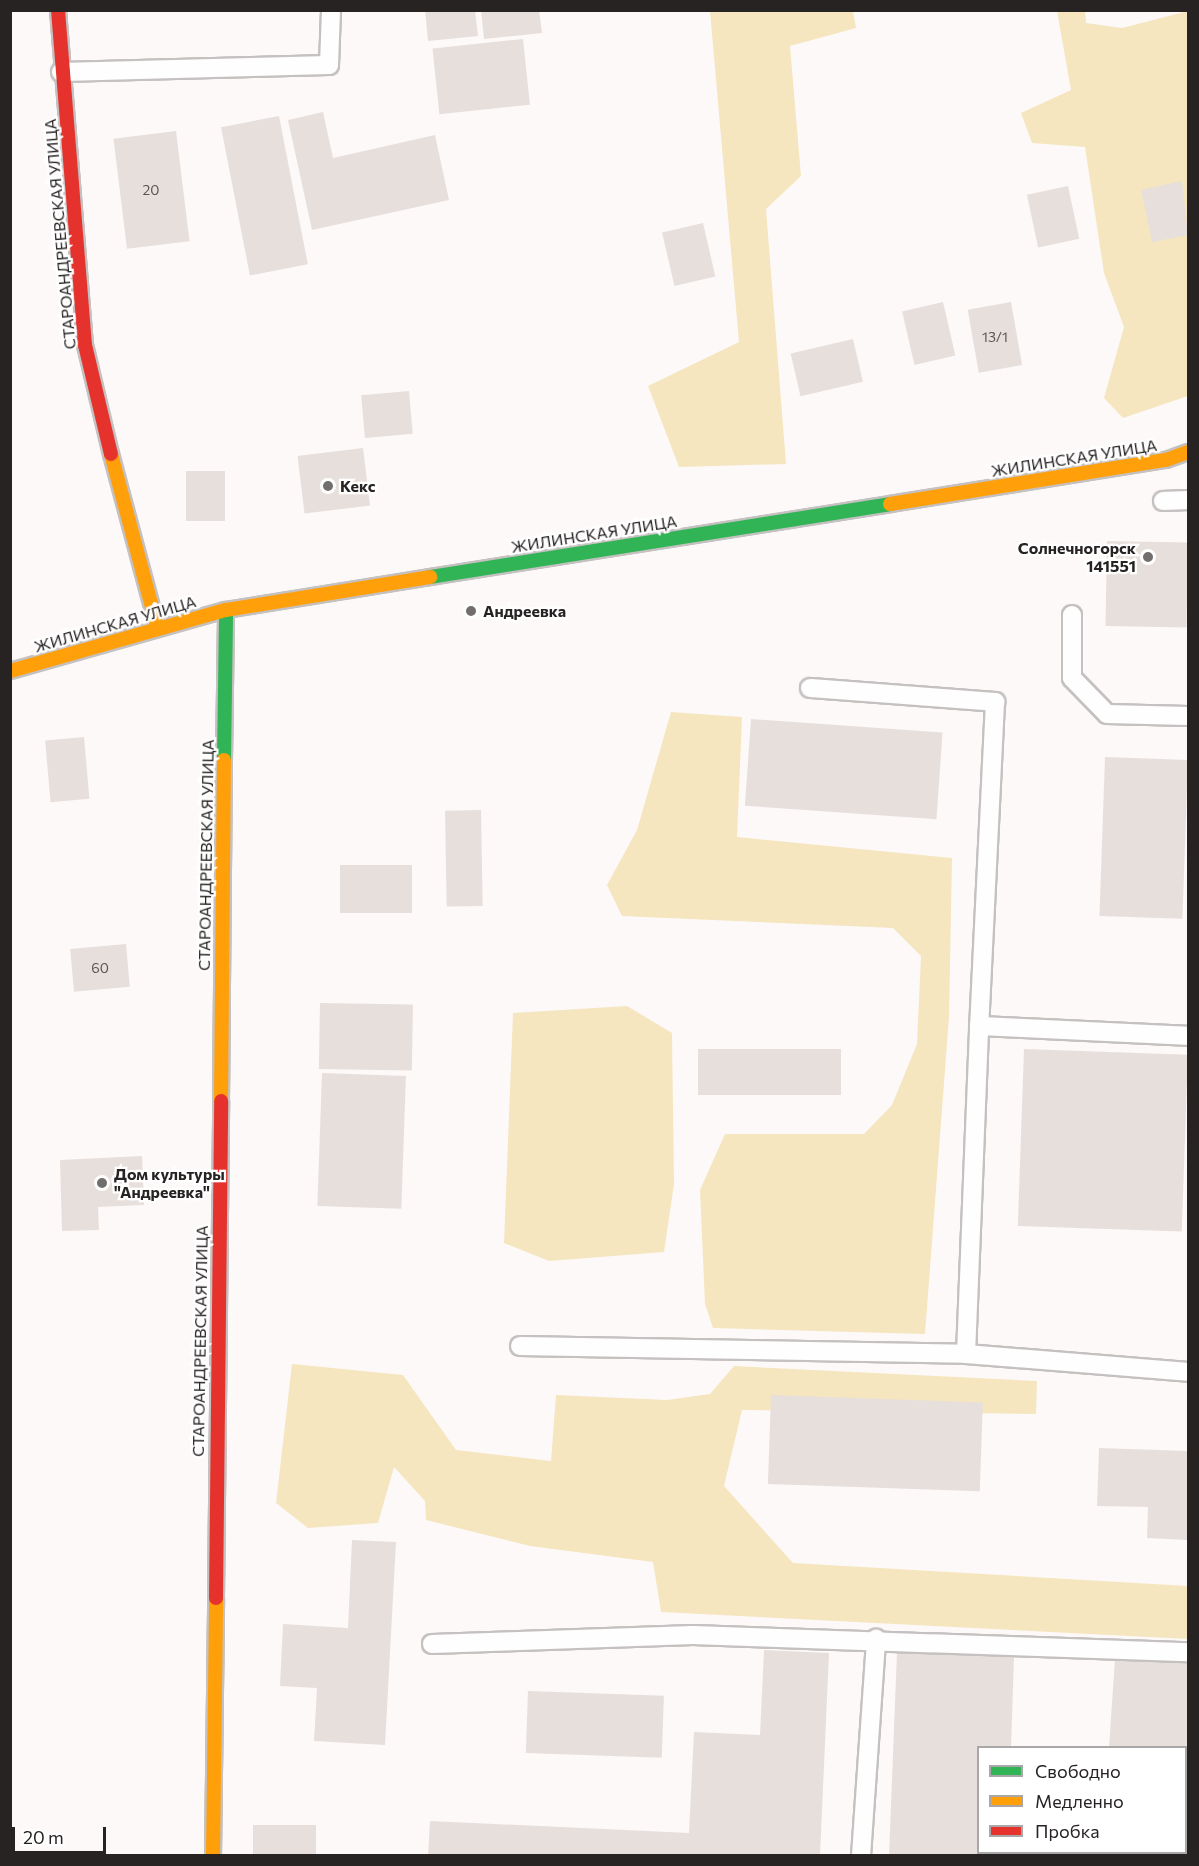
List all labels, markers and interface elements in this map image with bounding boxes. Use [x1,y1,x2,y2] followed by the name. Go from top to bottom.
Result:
[40,118,80,350] street label: СТАРОАНДРЕЕВСКАЯ УЛИЦА
[143,182,159,198] house number: 20
[982,329,1008,345] house number: 13/1
[990,435,1158,481] street label: ЖИЛИНСКАЯ УЛИЦА
[340,476,375,496] place label: Кекс
[321,479,335,493] marker: Кекс
[510,511,678,557] street label: ЖИЛИНСКАЯ УЛИЦА
[1018,538,1136,576] place label: Солнечногорск 141551
[1141,550,1155,564] marker: Солнечногорск 141551
[32,592,198,656] street label: ЖИЛИНСКАЯ УЛИЦА
[483,601,566,621] place label: Андреевка
[464,604,478,618] marker: Андреевка
[194,739,218,971] street label: СТАРОАНДРЕЕВСКАЯ УЛИЦА
[91,960,109,976] house number: 60
[114,1164,225,1202] place label: Дом культуры "Андреевка"
[95,1176,109,1190] marker: Дом культуры "Андреевка"
[188,1225,212,1457] street label: СТАРОАНДРЕЕВСКАЯ УЛИЦА
[977,1746,1187,1854] legend
[1035,1760,1121,1782] text: Свободно
[1035,1790,1124,1812] text: Медленно
[15,1815,110,1853] scale bar
[1035,1820,1100,1842] text: Пробка
[23,1826,64,1848] text: 20 m

